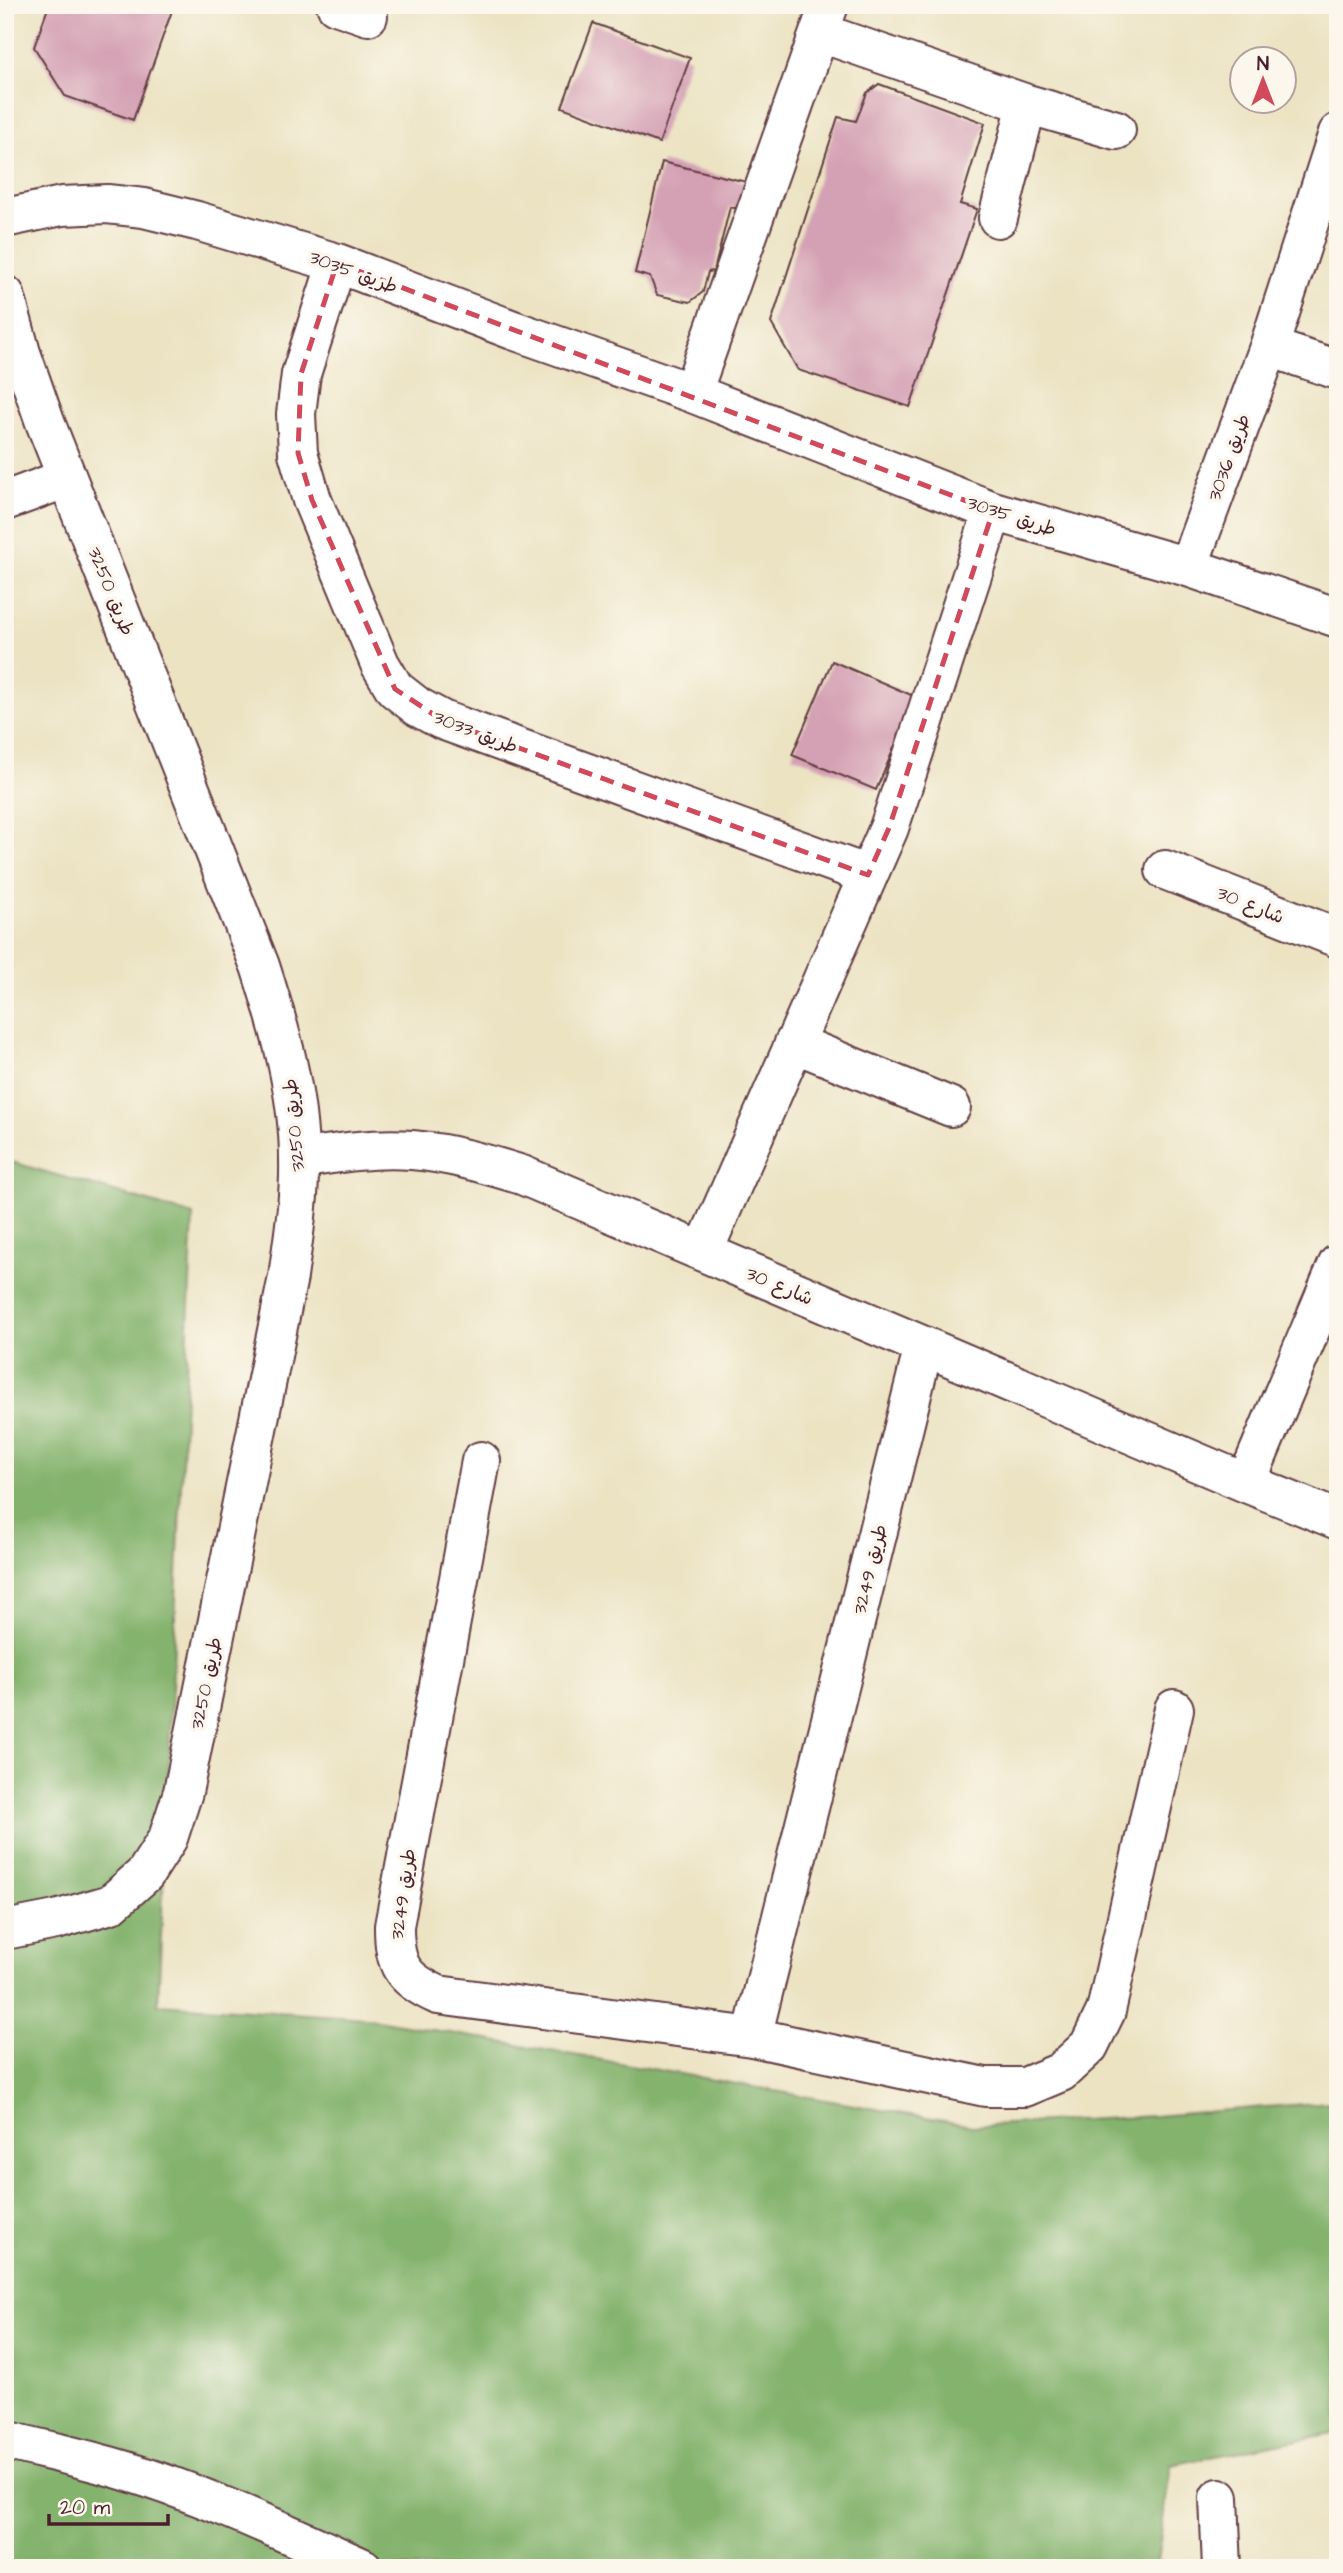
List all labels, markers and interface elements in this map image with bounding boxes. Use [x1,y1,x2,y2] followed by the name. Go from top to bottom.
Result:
[1228,46,1298,116] north arrow
[1257,51,1269,78] text: N
[306,244,401,301] street label: طريق 3035
[1201,410,1258,505] street label: طريق 3036
[963,489,1060,544] street label: طريق 3035
[81,543,141,640] street label: طريق 3250
[429,704,522,761] street label: طريق 3033
[1213,880,1288,931] street label: شارع 30
[277,1077,312,1173] street label: طريق 3250
[742,1260,817,1313] street label: شارع 30
[846,1522,895,1617] street label: طريق 3249
[184,1635,229,1732] street label: طريق 3250
[384,1847,423,1942] street label: طريق 3249
[49,2482,168,2526] scale bar
[60,2493,111,2522] text: 20 m

